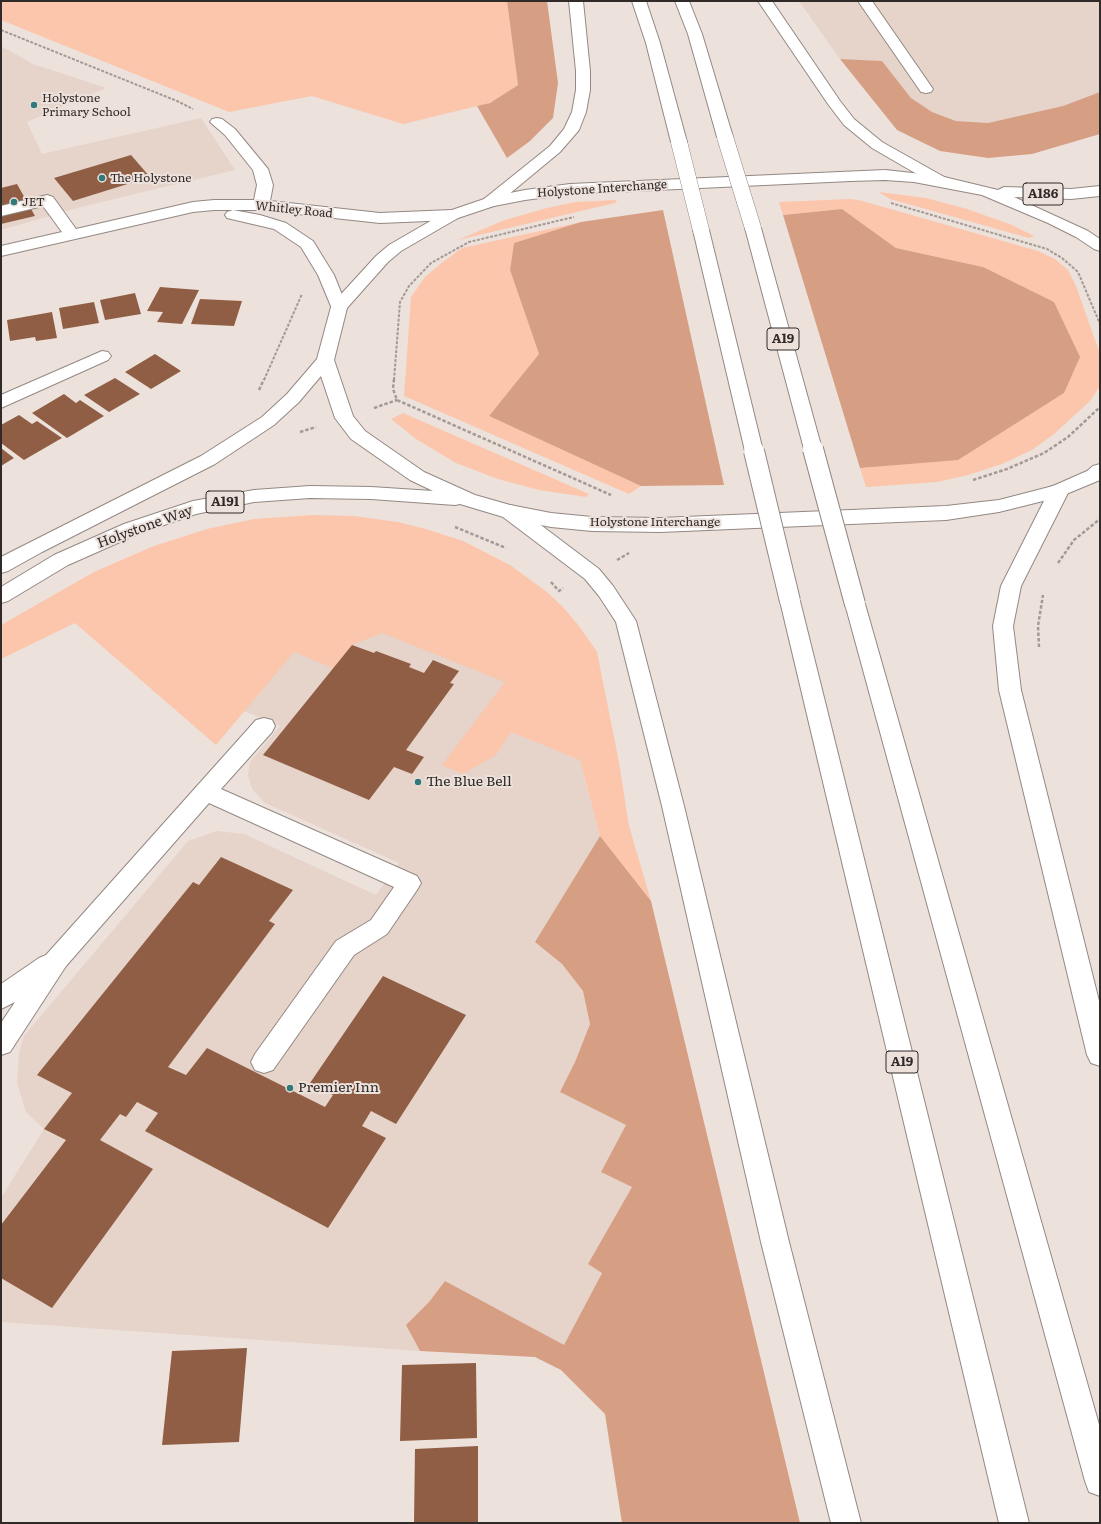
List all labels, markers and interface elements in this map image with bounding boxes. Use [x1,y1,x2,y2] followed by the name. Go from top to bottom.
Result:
[42,91,131,119] place label: Holystone Primary School
[29,100,39,110] marker: Holystone Primary School
[110,171,192,185] place label: The Holystone
[97,173,107,183] marker: The Holystone
[537,177,667,201] street label: Holystone Interchange
[1023,183,1063,205] road number: A186
[22,195,45,209] place label: JET
[9,197,19,207] marker: JET
[255,199,333,221] street label: Whitley Road
[767,328,799,350] road number: A19
[206,491,244,513] road number: A191
[95,502,195,552] street label: Holystone Way
[590,515,720,529] street label: Holystone Interchange
[426,774,512,790] place label: The Blue Bell
[413,777,423,787] marker: The Blue Bell
[886,1051,918,1073] road number: A19
[298,1080,379,1096] place label: Premier Inn
[285,1083,295,1093] marker: Premier Inn

